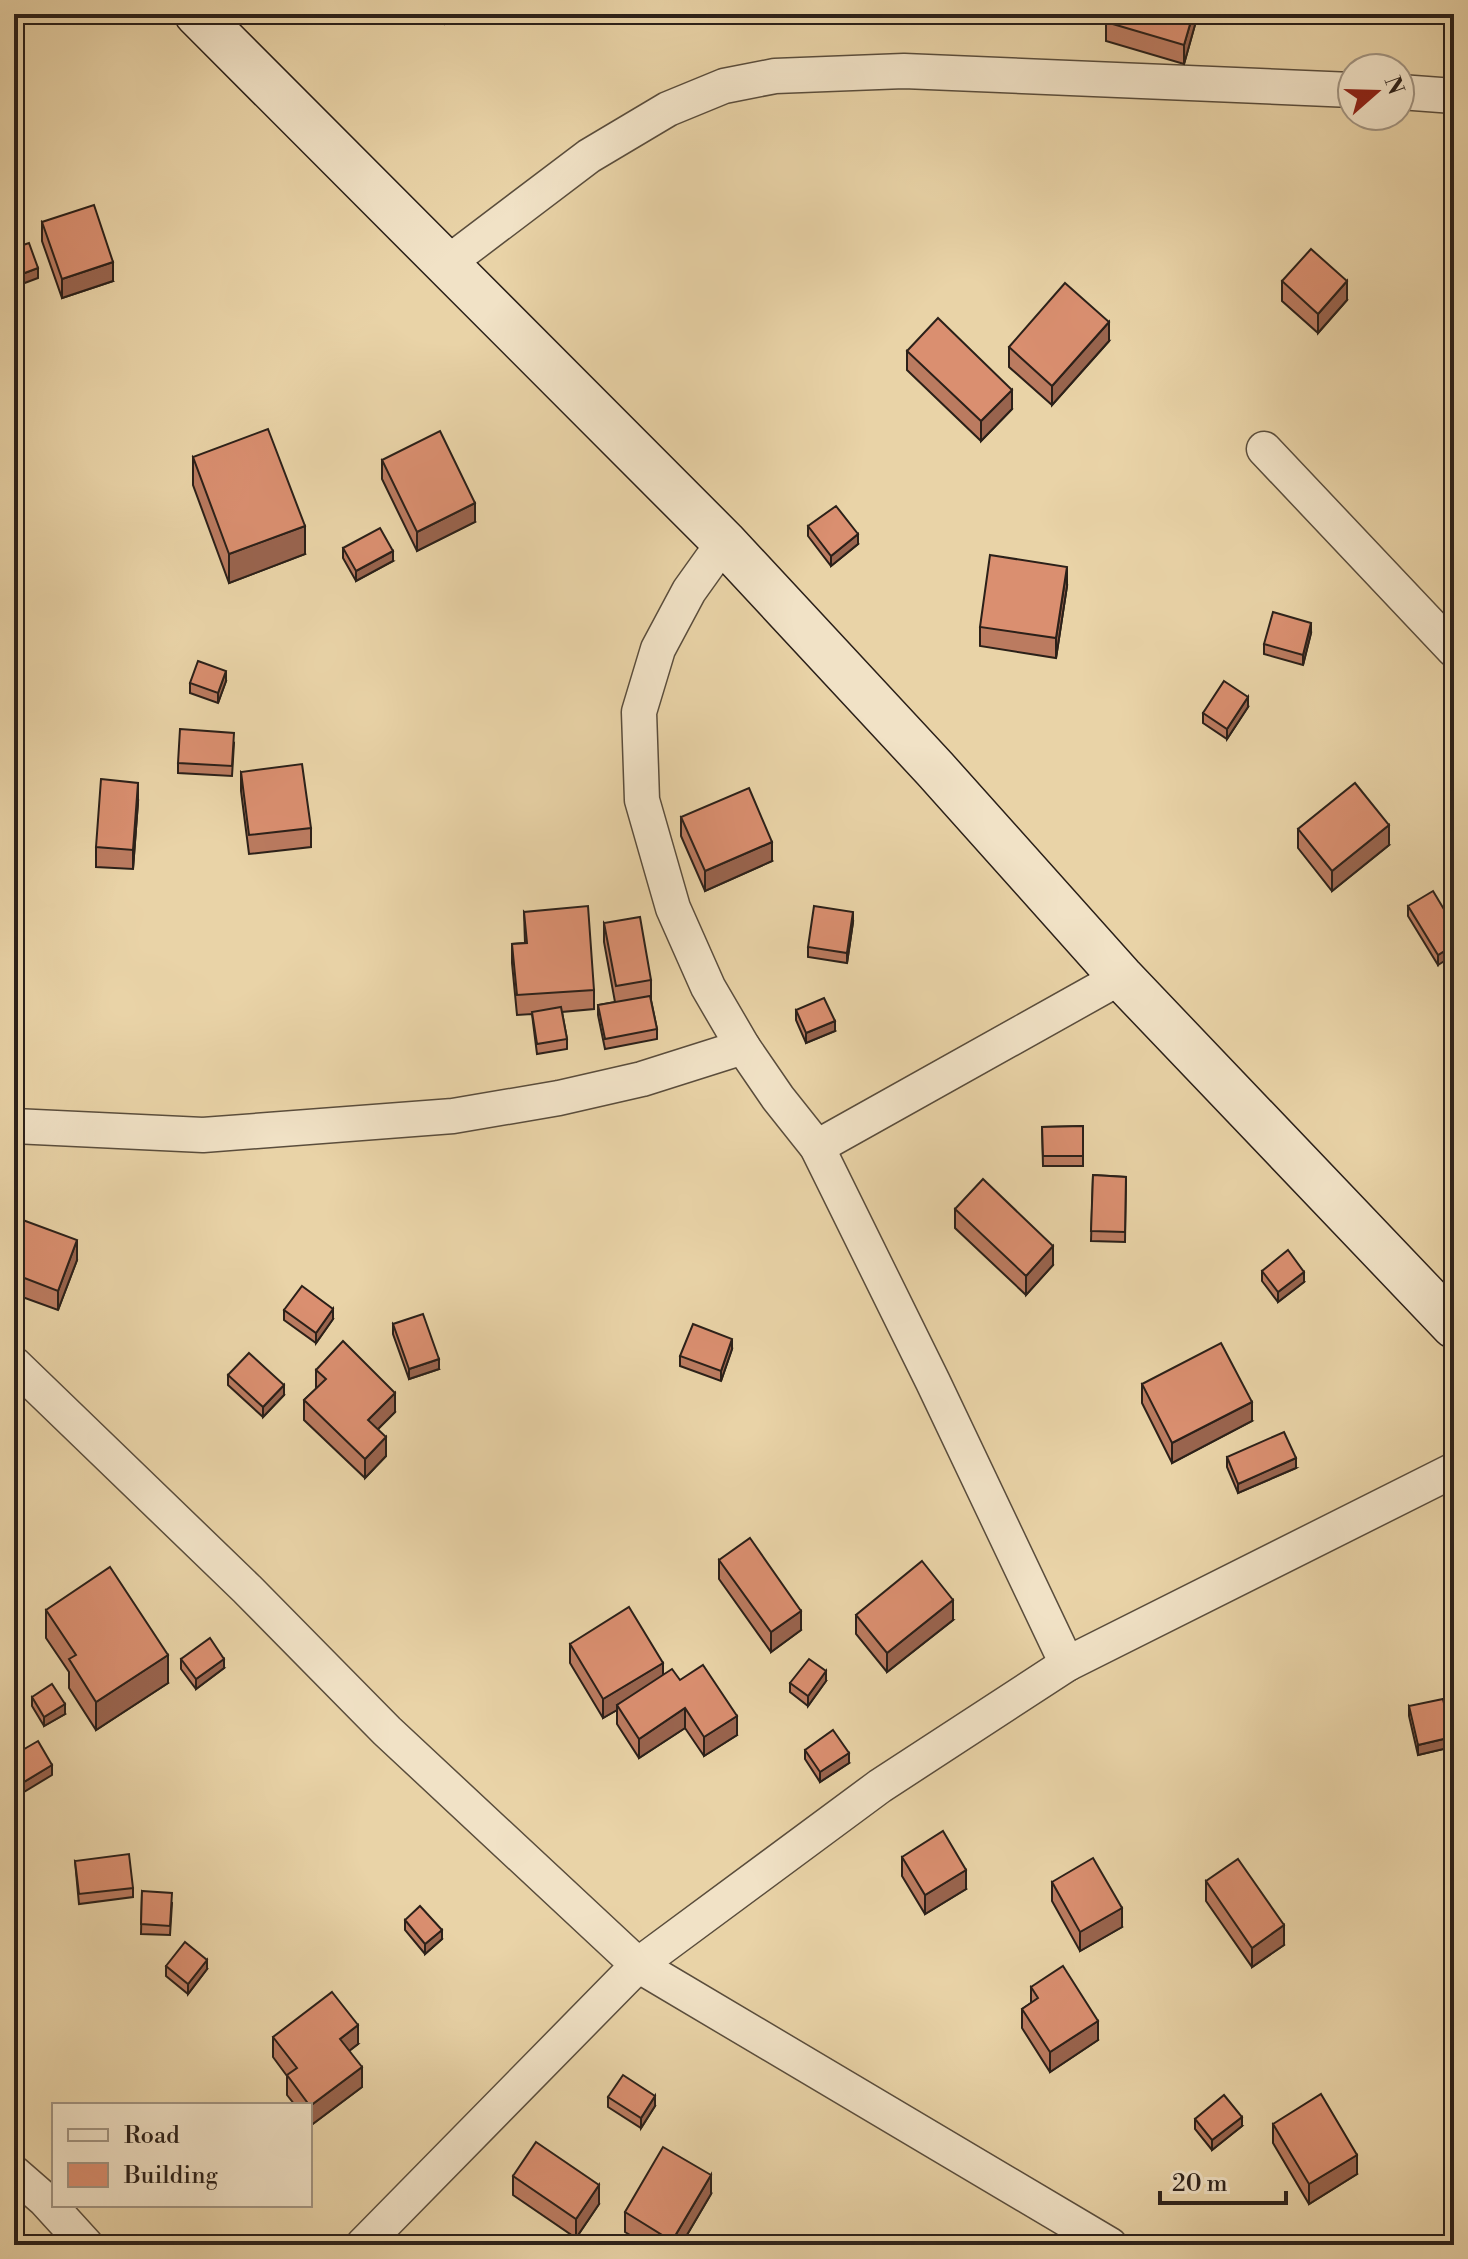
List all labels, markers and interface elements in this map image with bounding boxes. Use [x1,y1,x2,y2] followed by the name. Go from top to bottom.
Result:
[1336,52,1416,132] north arrow
[1378,73,1409,99] text: N
[52,2103,312,2207] legend
[124,2121,180,2151] text: Road
[1160,2155,1286,2205] scale bar
[123,2161,218,2191] text: Building
[1172,2169,1228,2199] text: 20 m

